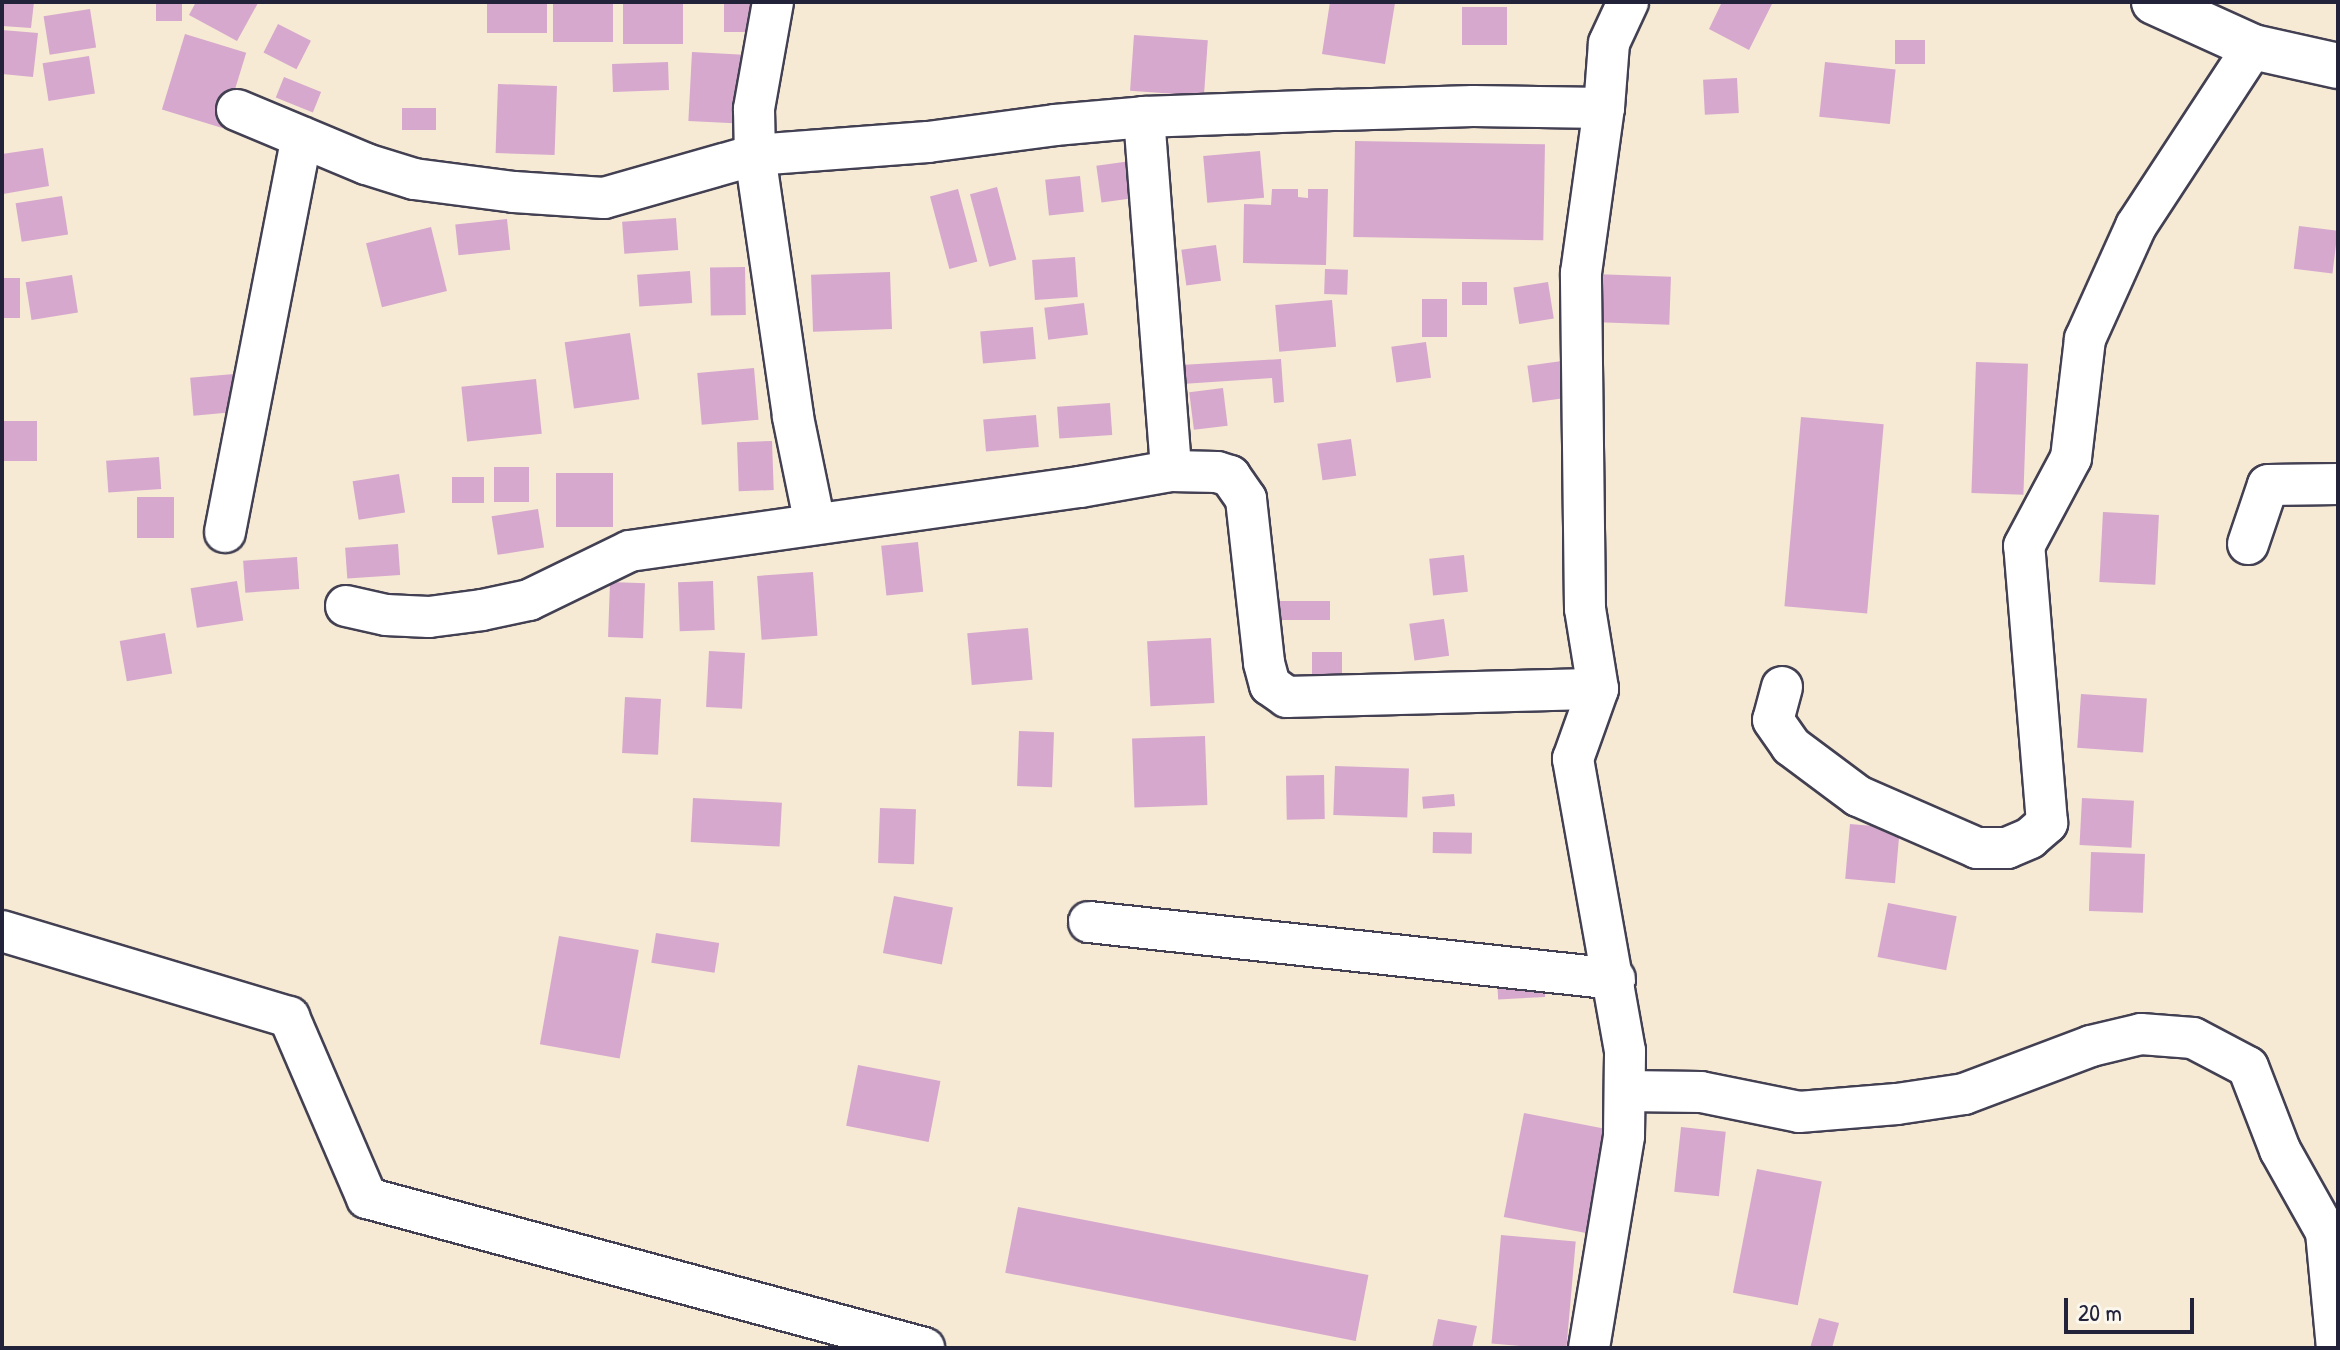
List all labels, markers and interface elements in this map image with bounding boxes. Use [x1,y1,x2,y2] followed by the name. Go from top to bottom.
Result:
[2068,1282,2198,1332] scale bar
[2078,1296,2122,1328] text: 20 m

